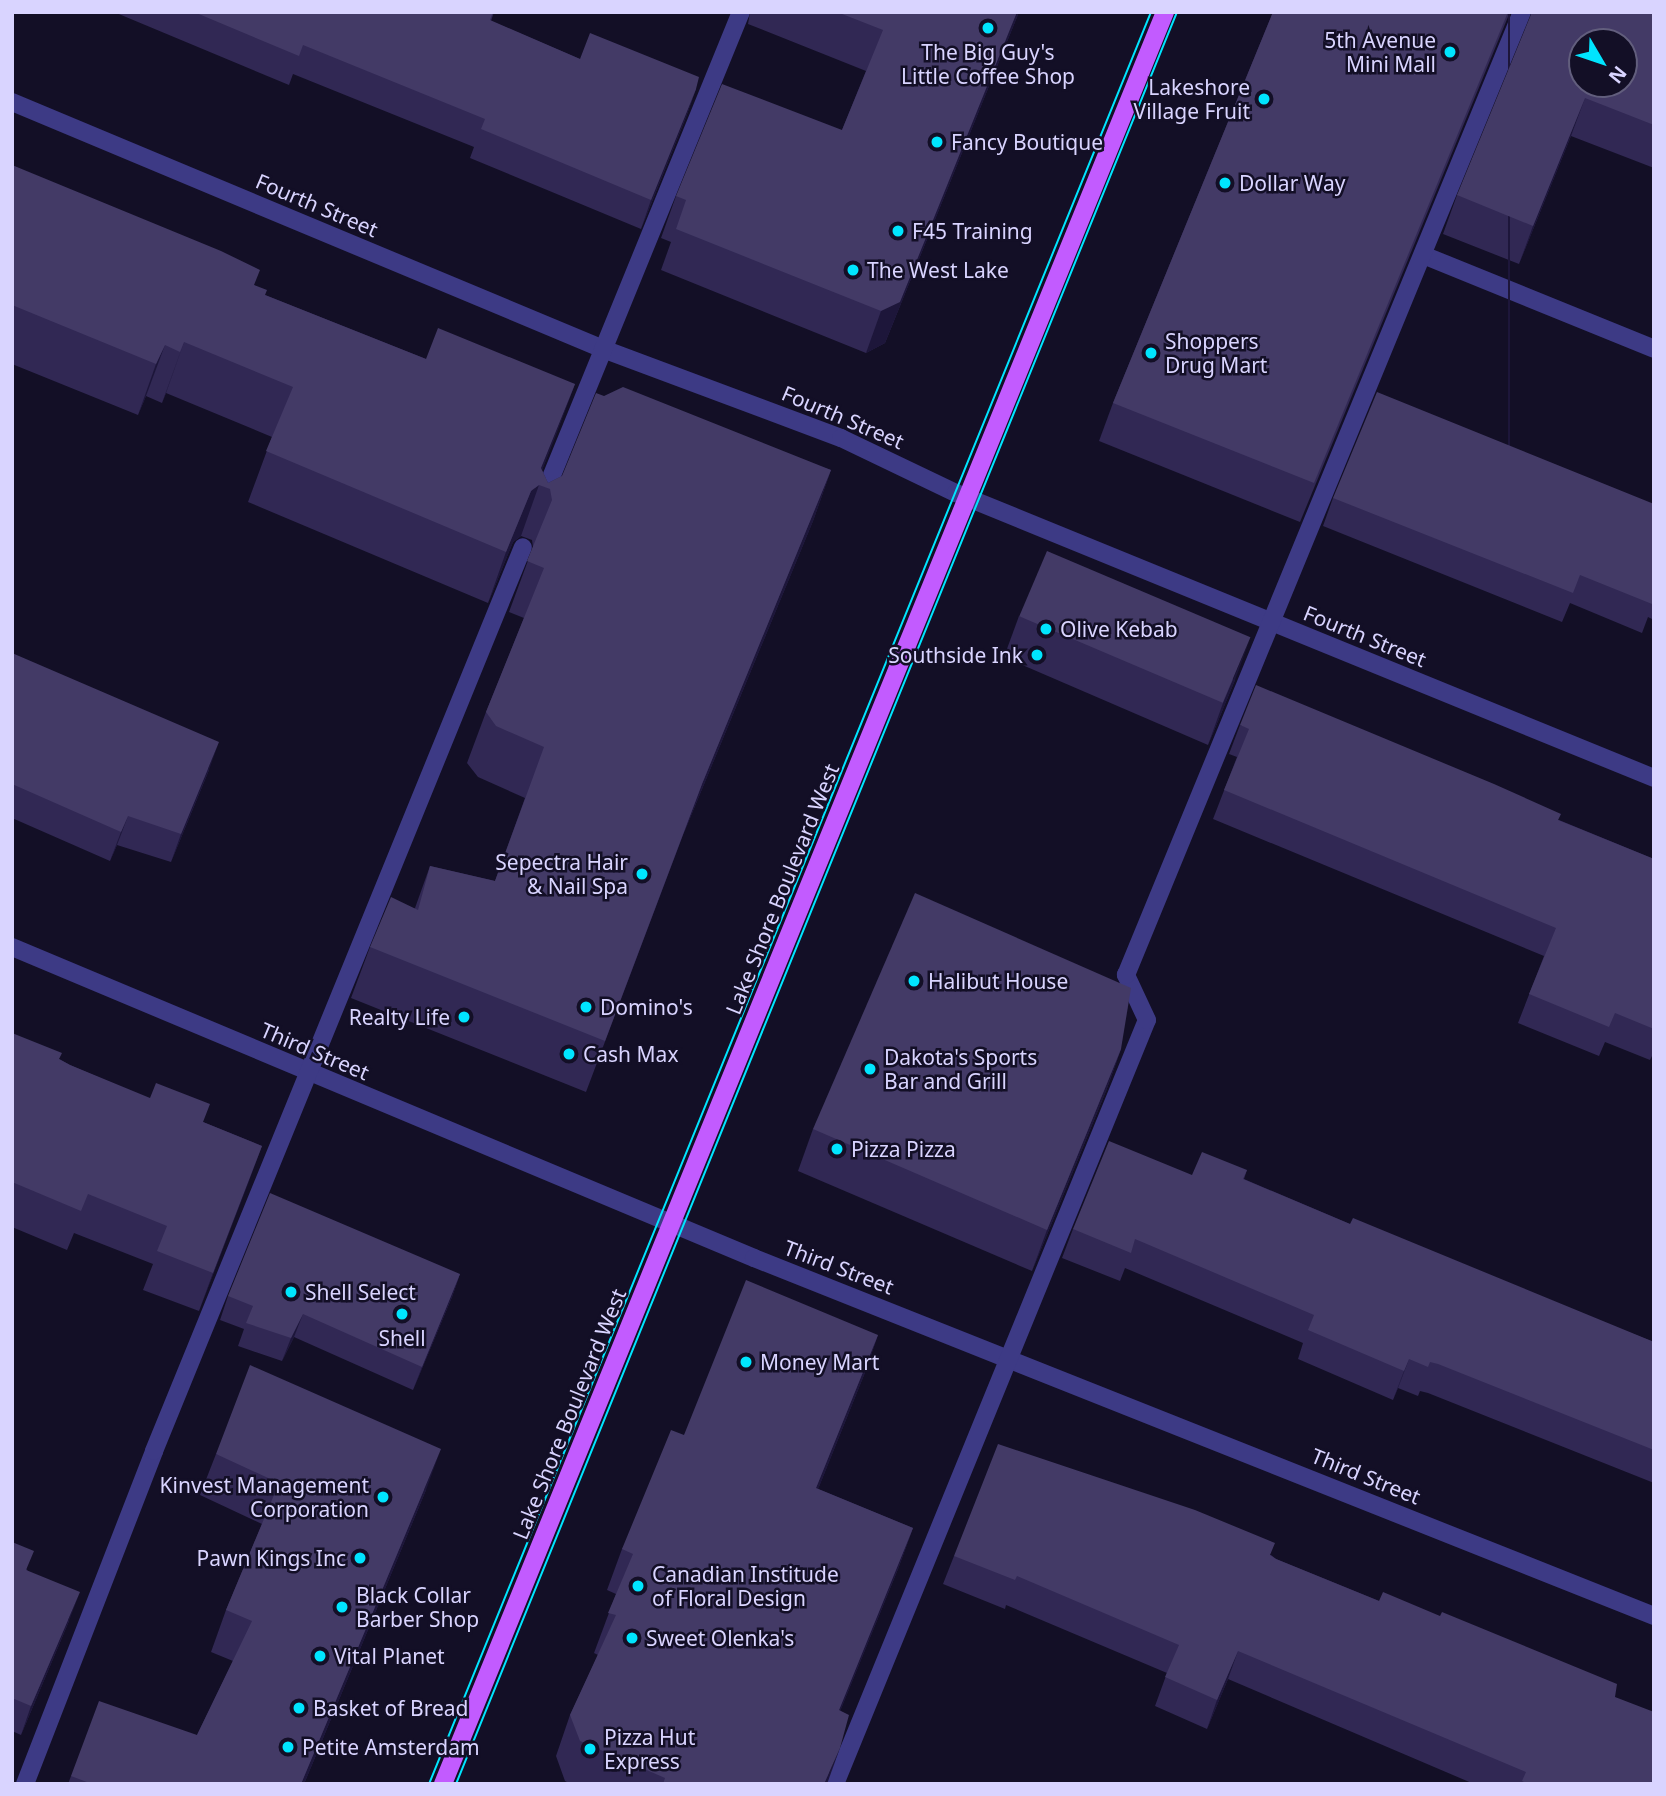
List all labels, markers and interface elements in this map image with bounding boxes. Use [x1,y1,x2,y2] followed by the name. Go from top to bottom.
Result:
[980,20,996,36] marker: The Big Guy's Little Coffee Shop
[1324,27,1436,77] place label: 5th Avenue Mini Mall
[1568,28,1638,98] north arrow
[901,39,1075,89] place label: The Big Guy's Little Coffee Shop
[1442,44,1458,60] marker: 5th Avenue Mini Mall
[1603,61,1633,89] text: N
[1134,74,1250,124] place label: Lakeshore Village Fruit
[1256,91,1272,107] marker: Lakeshore Village Fruit
[951,129,1103,155] place label: Fancy Boutique
[929,134,945,150] marker: Fancy Boutique
[252,168,382,242] street label: Fourth Street
[1239,170,1345,196] place label: Dollar Way
[1217,175,1233,191] marker: Dollar Way
[912,218,1033,244] place label: F45 Training
[890,223,906,239] marker: F45 Training
[867,257,1009,283] place label: The West Lake
[845,262,861,278] marker: The West Lake
[1165,328,1267,378] place label: Shoppers Drug Mart
[1143,345,1159,361] marker: Shoppers Drug Mart
[778,380,908,454] street label: Fourth Street
[1300,600,1430,672] street label: Fourth Street
[1060,616,1178,642] place label: Olive Kebab
[1038,621,1054,637] marker: Olive Kebab
[888,642,1023,668] place label: Southside Ink
[1029,647,1045,663] marker: Southside Ink
[720,760,844,1018] street label: Lake Shore Boulevard West
[495,849,628,899] place label: Sepectra Hair & Nail Spa
[634,866,650,882] marker: Sepectra Hair & Nail Spa
[928,968,1068,994] place label: Halibut House
[906,973,922,989] marker: Halibut House
[600,994,693,1020] place label: Domino's
[578,999,594,1015] marker: Domino's
[349,1004,450,1030] place label: Realty Life
[456,1009,472,1025] marker: Realty Life
[257,1017,373,1085] street label: Third Street
[583,1041,678,1067] place label: Cash Max
[884,1044,1037,1094] place label: Dakota's Sports Bar and Grill
[561,1046,577,1062] marker: Cash Max
[862,1061,878,1077] marker: Dakota's Sports Bar and Grill
[851,1136,956,1162] place label: Pizza Pizza
[829,1141,845,1157] marker: Pizza Pizza
[781,1235,897,1299] street label: Third Street
[305,1279,416,1305] place label: Shell Select
[283,1284,299,1300] marker: Shell Select
[507,1285,631,1543] street label: Lake Shore Boulevard West
[394,1306,410,1322] marker: Shell
[378,1325,426,1351] place label: Shell
[760,1349,879,1375] place label: Money Mart
[738,1354,754,1370] marker: Money Mart
[1308,1443,1424,1509] street label: Third Street
[160,1472,369,1522] place label: Kinvest Management Corporation
[375,1489,391,1505] marker: Kinvest Management Corporation
[197,1545,346,1571] place label: Pawn Kings Inc
[352,1550,368,1566] marker: Pawn Kings Inc
[652,1561,839,1611] place label: Canadian Institude of Floral Design
[630,1578,646,1594] marker: Canadian Institude of Floral Design
[356,1582,479,1632] place label: Black Collar Barber Shop
[334,1599,350,1615] marker: Black Collar Barber Shop
[646,1625,794,1651] place label: Sweet Olenka's
[624,1630,640,1646] marker: Sweet Olenka's
[334,1643,445,1669] place label: Vital Planet
[312,1648,328,1664] marker: Vital Planet
[313,1695,468,1721] place label: Basket of Bread
[291,1700,307,1716] marker: Basket of Bread
[604,1724,695,1774] place label: Pizza Hut Express
[302,1734,480,1760] place label: Petite Amsterdam
[280,1739,296,1755] marker: Petite Amsterdam
[582,1741,598,1757] marker: Pizza Hut Express

